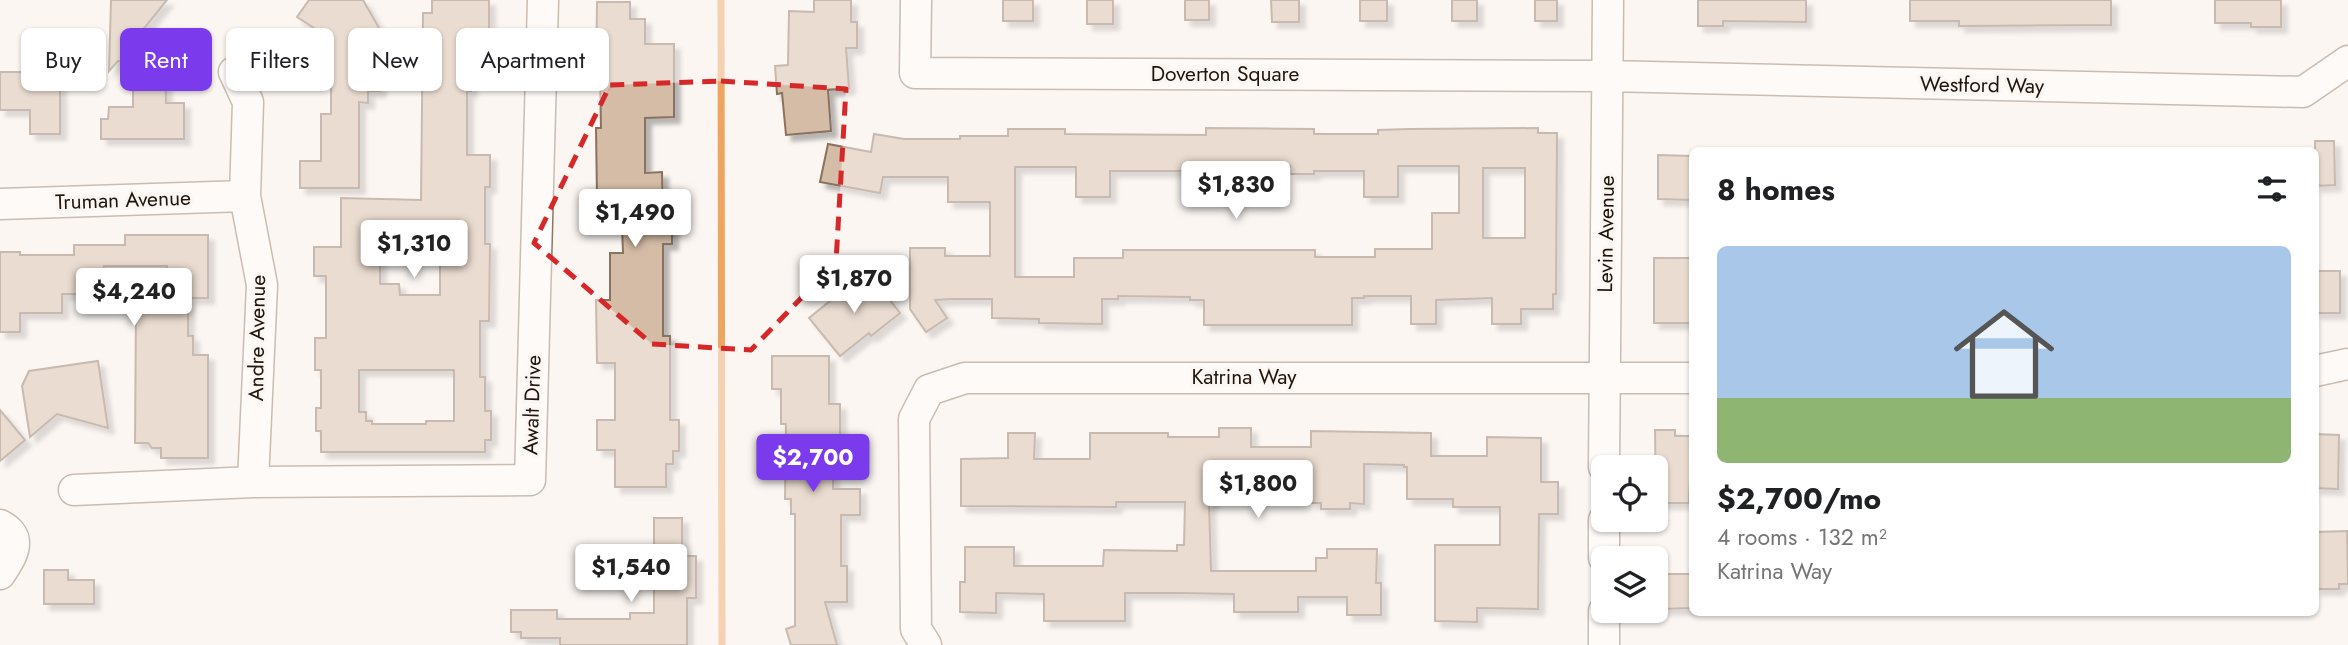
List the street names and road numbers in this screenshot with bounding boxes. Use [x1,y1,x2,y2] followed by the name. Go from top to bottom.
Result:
[1151,59,1299,89] street label: Doverton Square
[1920,69,2045,101] street label: Westford Way
[1590,175,1622,293] street label: Levin Avenue
[55,183,191,217] street label: Truman Avenue
[241,274,273,401] street label: Andre Avenue
[515,354,549,456] street label: Awalt Drive
[1191,362,1297,392] street label: Katrina Way

